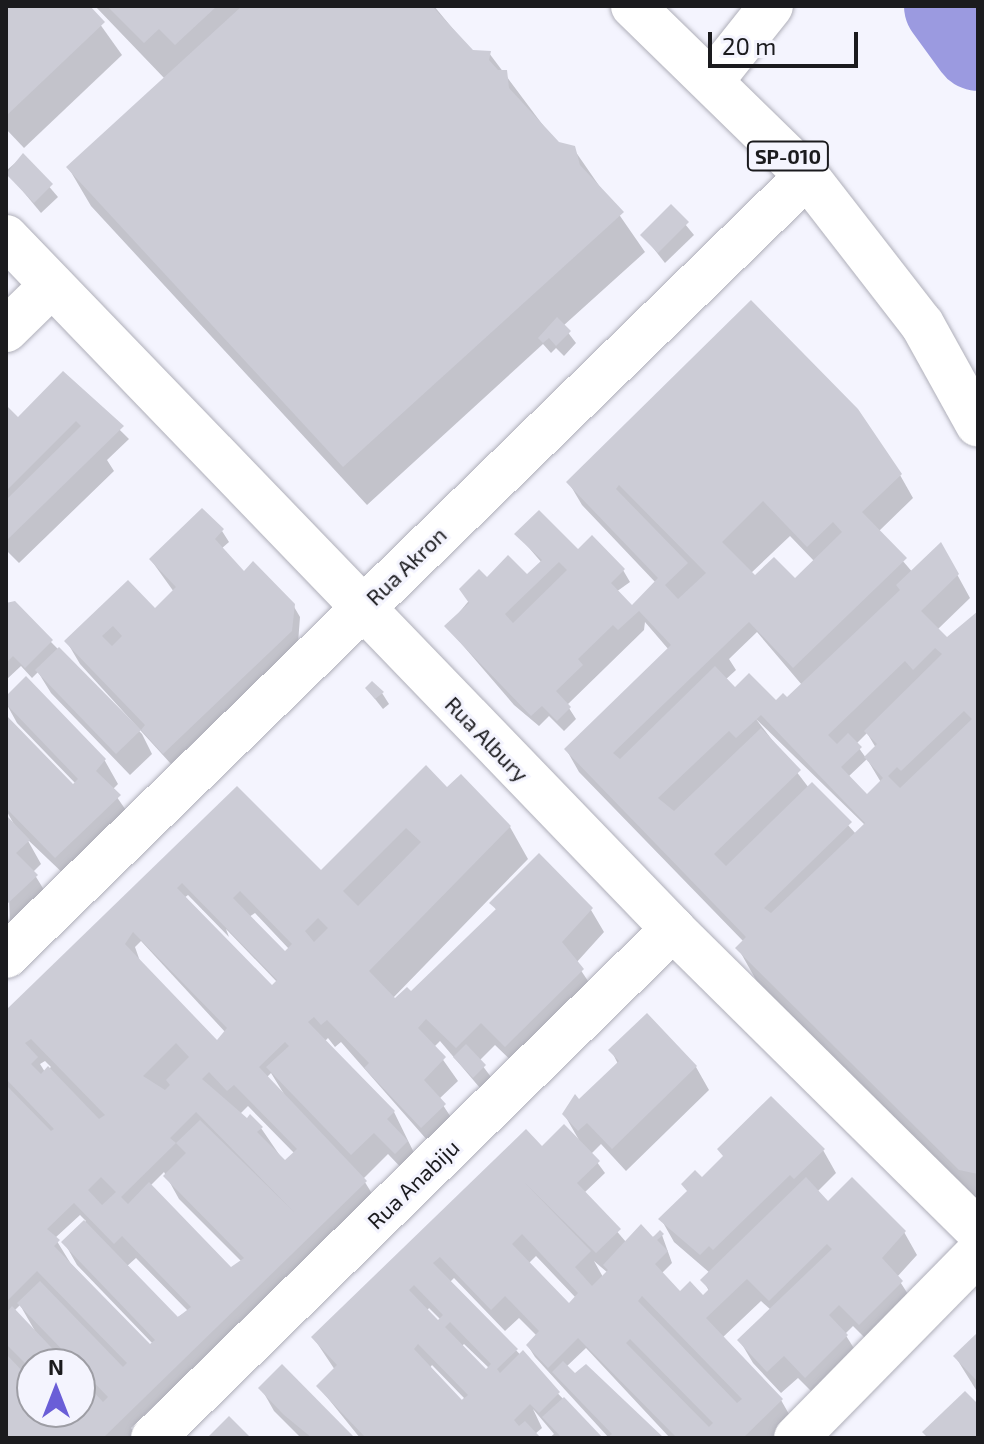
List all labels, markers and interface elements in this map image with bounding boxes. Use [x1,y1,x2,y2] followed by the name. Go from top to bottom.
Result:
[712,16,862,66] scale bar
[722,31,776,60] text: 20 m
[746,140,830,172] road number: SP-010
[360,521,452,611] street label: Rua Akron
[440,691,534,787] street label: Rua Albury
[361,1134,465,1234] street label: Rua Anabiju
[16,1348,96,1428] north arrow
[48,1353,64,1379] text: N

